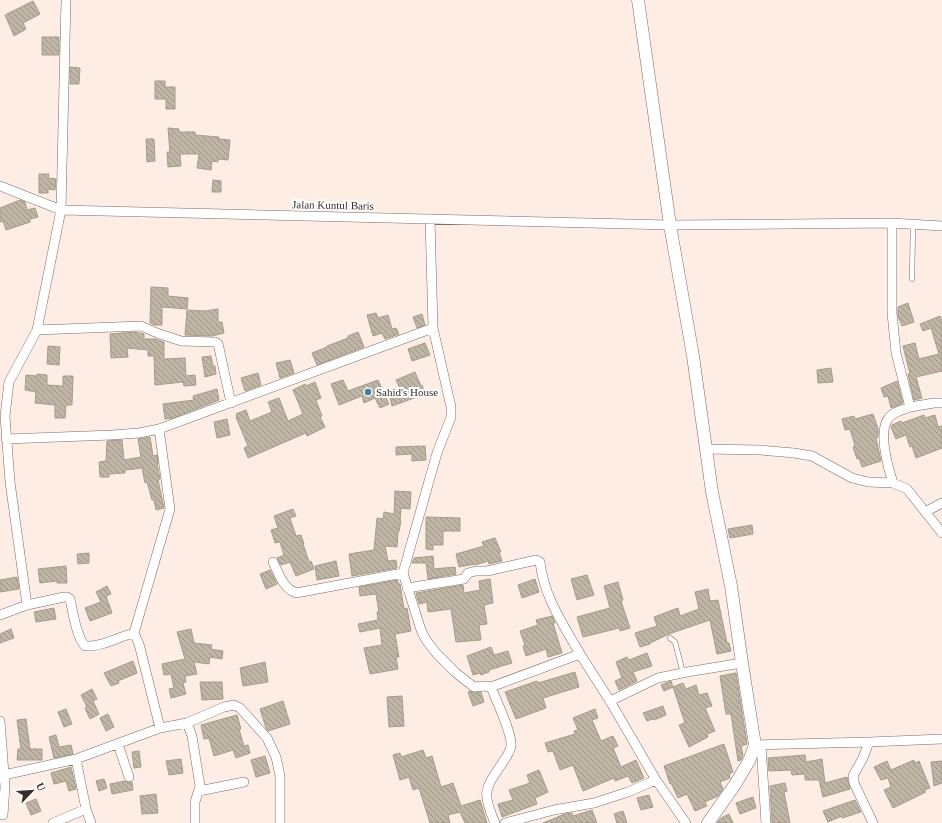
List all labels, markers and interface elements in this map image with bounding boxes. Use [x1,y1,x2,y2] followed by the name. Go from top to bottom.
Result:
[292,198,374,212] street label: Jalan Kuntul Baris
[376,386,438,398] place label: Sahid's House
[363,387,373,397] marker: Sahid's House
[12,771,52,811] north arrow
[34,781,48,793] text: U

